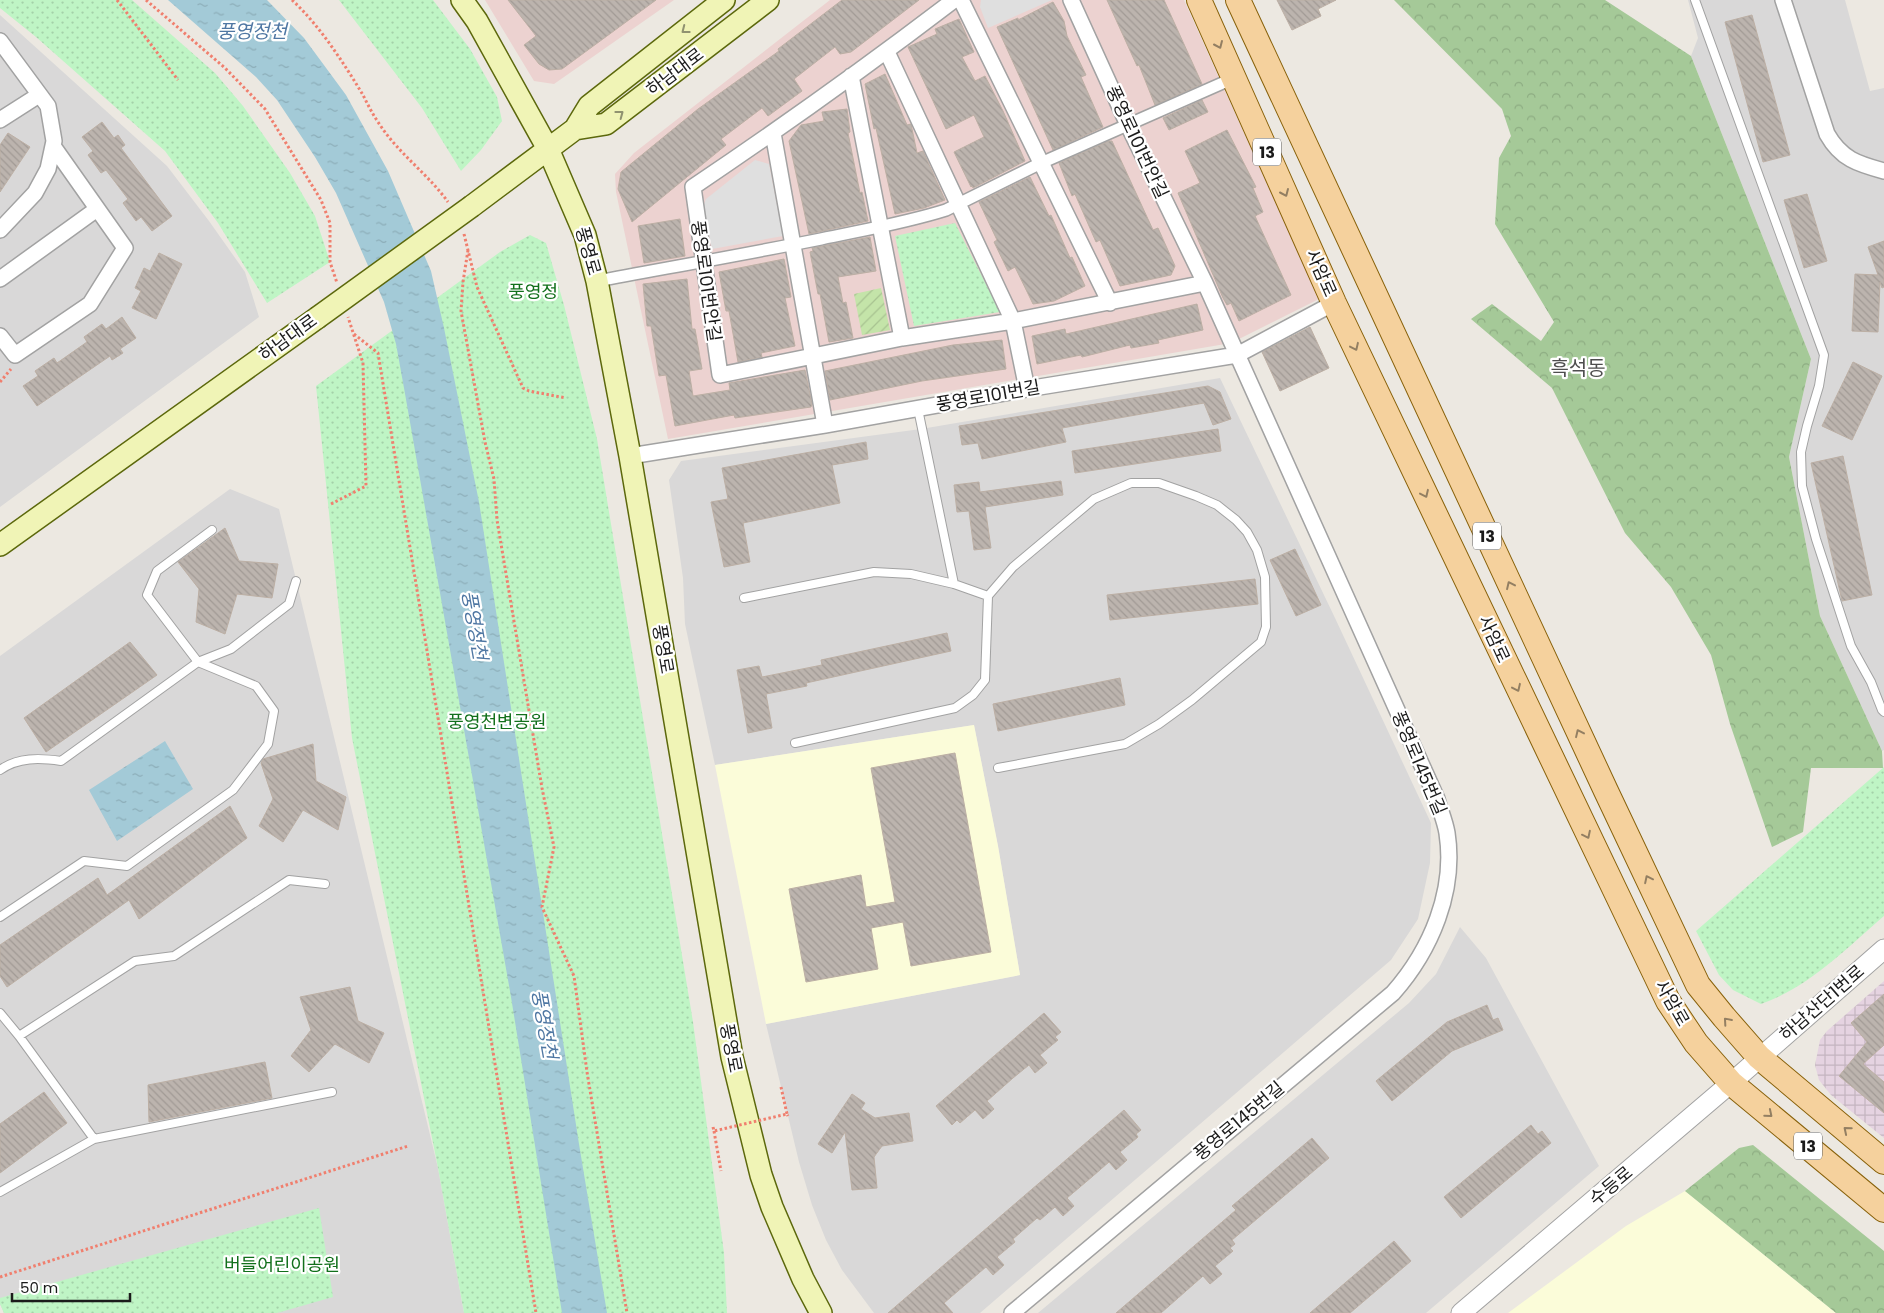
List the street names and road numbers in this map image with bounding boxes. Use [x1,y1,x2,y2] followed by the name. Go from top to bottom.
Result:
[641,42,709,102] street label: 하남대로
[1100,81,1175,202] street label: 풍영로101번안길
[1253,138,1281,166] road number: 13
[686,219,727,343] street label: 풍영로101번안길
[570,224,607,278] street label: 풍영로
[1300,245,1343,301] street label: 사암로
[254,308,322,367] street label: 하남대로
[934,374,1042,417] street label: 풍영로101번길
[1473,522,1501,550] road number: 13
[1473,611,1516,667] street label: 사암로
[647,622,680,676] street label: 풍영로
[1386,707,1453,819] street label: 풍영로145번길
[1774,959,1870,1047] street label: 하남산단1번로
[1649,975,1696,1031] street label: 사암로
[714,1021,749,1075] street label: 풍영로
[1188,1075,1289,1166] street label: 풍영로145번길
[1794,1132,1822,1160] road number: 13
[1584,1160,1638,1211] street label: 수등로

